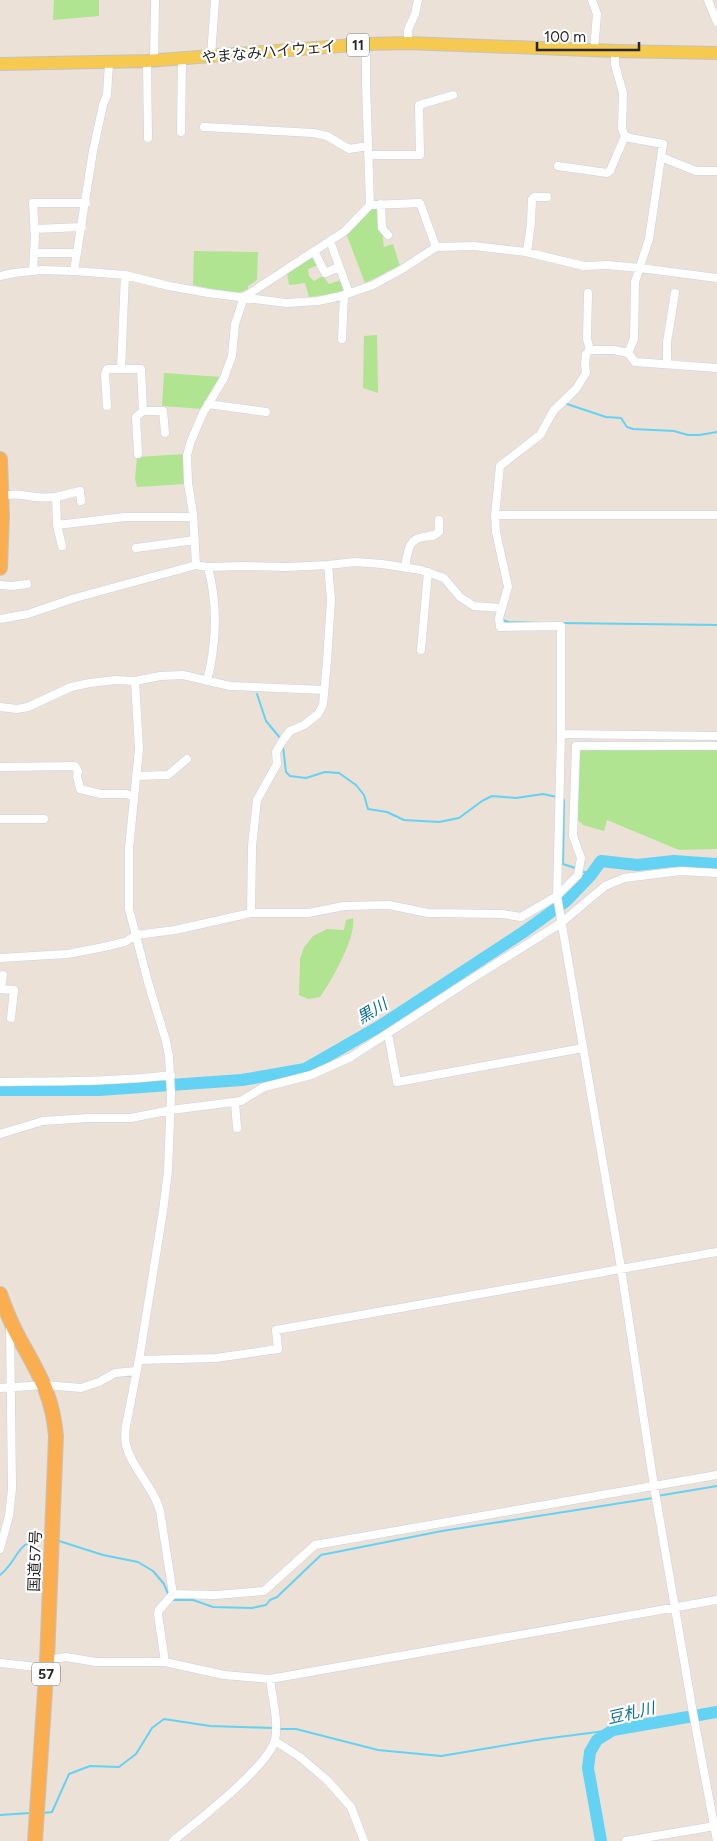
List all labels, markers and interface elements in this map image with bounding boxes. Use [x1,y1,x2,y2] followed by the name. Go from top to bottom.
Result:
[537,20,640,52] scale bar
[544,28,586,46] text: 100 m
[347,34,369,56] road number: 11
[201,37,337,67] street label: やまなみハイウェイ
[353,994,392,1027] water label: 黒川
[25,1530,45,1592] street label: 国道57号
[32,1662,60,1686] road number: 57
[605,1698,658,1728] water label: 豆札川

